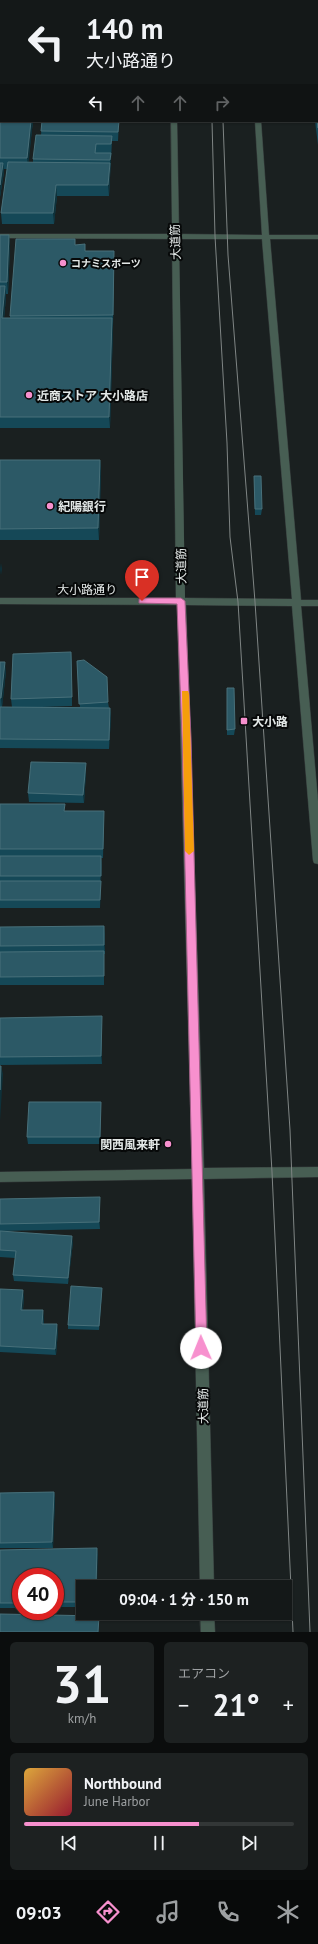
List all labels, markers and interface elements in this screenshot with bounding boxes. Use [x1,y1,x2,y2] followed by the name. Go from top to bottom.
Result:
[86,10,163,47] text: 140 m
[20,16,72,68] icon: left
[86,49,176,72] text: 大小路通り
[85,92,107,114] icon: left
[127,92,149,114] icon: ahead
[169,92,191,114] icon: ahead
[211,92,233,114] icon: right
[167,224,183,260] street label: 大道筋
[71,257,141,270] place label: コナミスポーツ
[58,258,68,268] marker: コナミスポーツ
[37,388,148,403] place label: 近商ストア 大小路店
[24,390,34,400] marker: 近商ストア 大小路店
[58,499,106,514] place label: 紀陽銀行
[45,501,55,511] marker: 紀陽銀行
[173,548,189,584] street label: 大道筋
[125,560,159,601] pin
[131,566,153,588] icon: arrive
[57,582,117,597] street label: 大小路通り
[252,714,288,729] place label: 大小路
[239,716,249,726] marker: 大小路
[100,1137,160,1152] place label: 関西風来軒
[163,1139,173,1149] marker: 関西風来軒
[180,1327,222,1369] position arrow
[195,1388,211,1424] street label: 大道筋
[12,1568,64,1620] speed limit sign: 40
[119,1590,249,1609] text: 09:04 · 1 分 · 150 m
[53,1650,111,1717] text: 31
[178,1665,230,1682] text: エアコン
[212,1685,260,1724] text: 21°
[178,1691,189,1719] text: −
[283,1691,294,1719] text: +
[68,1710,96,1727] text: km/h
[84,1774,161,1793] text: Northbound
[84,1793,150,1810] text: June Harbor
[58,1832,80,1854] icon: previous
[148,1832,170,1854] icon: pause
[238,1832,260,1854] icon: next
[94,1898,122,1926] icon: directions
[154,1898,182,1926] icon: music
[214,1898,242,1926] icon: phone
[274,1898,302,1926] icon: climate
[16,1901,62,1924] text: 09:03

